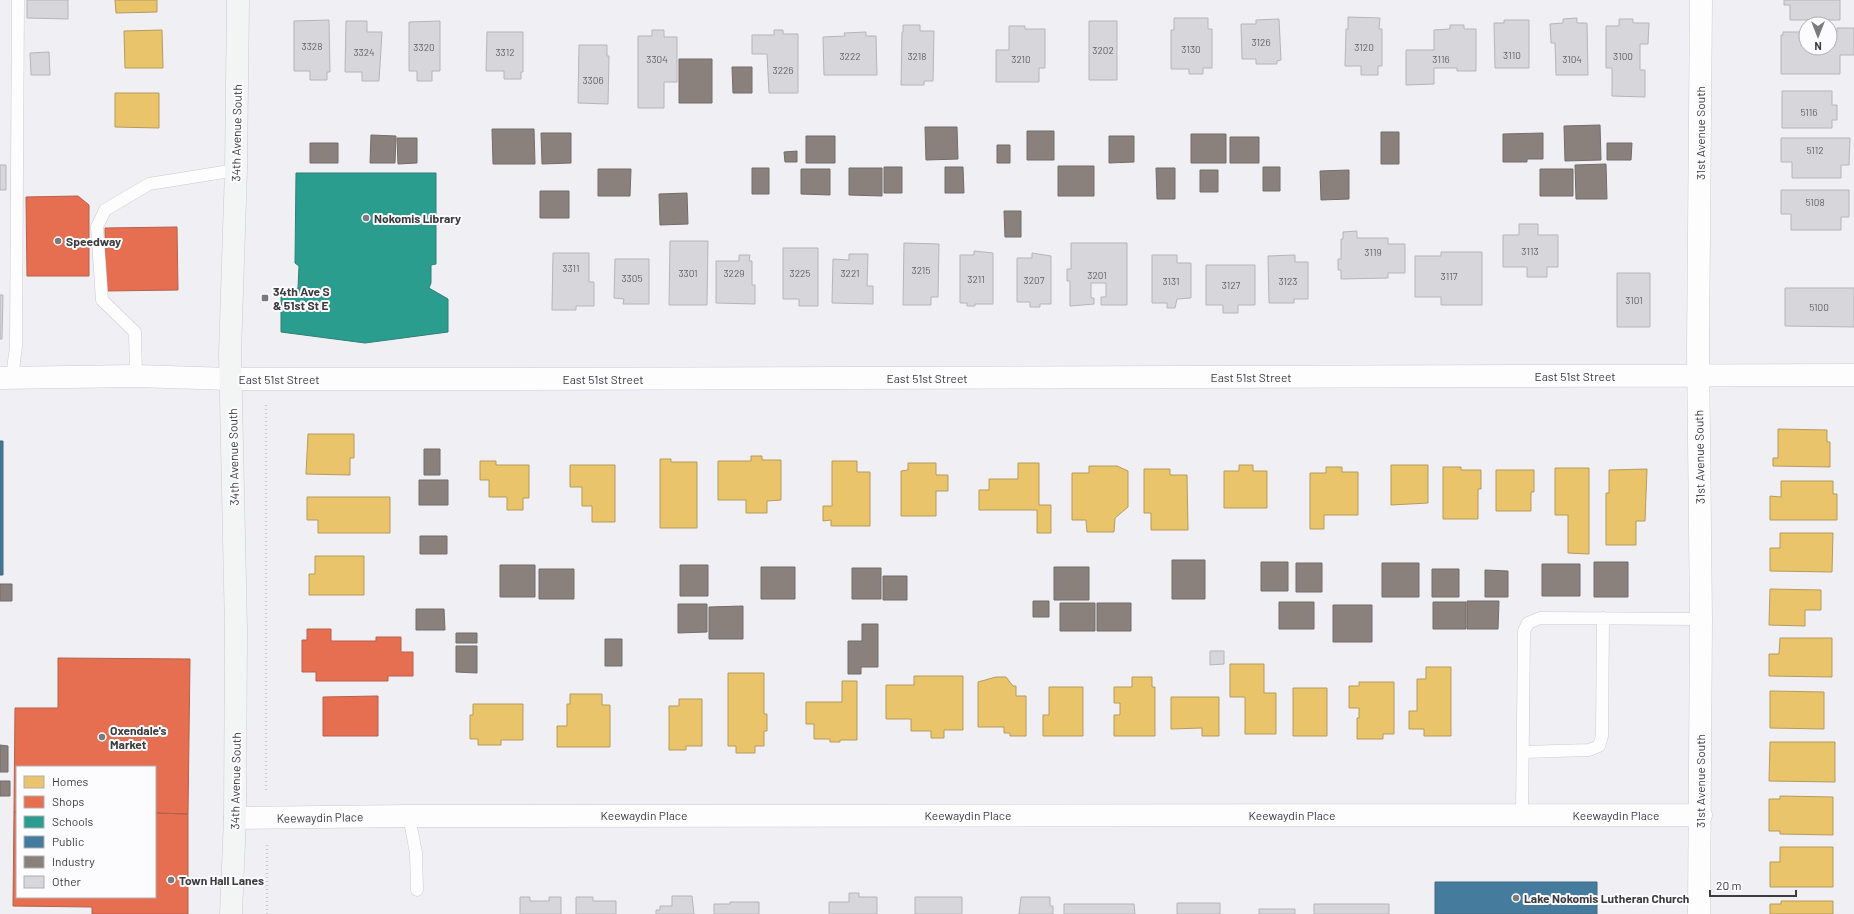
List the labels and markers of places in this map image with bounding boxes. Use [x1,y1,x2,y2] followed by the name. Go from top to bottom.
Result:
[374,211,461,225] place label: Nokomis Library
[361,213,371,223] marker: Nokomis Library
[66,234,121,248] place label: Speedway
[53,236,63,246] marker: Speedway
[273,284,330,312] place label: 34th Ave S & 51st St E
[260,293,270,303] marker: 34th Ave S & 51st St E
[110,723,166,751] place label: Oxendale's Market
[97,732,107,742] marker: Oxendale's Market
[179,873,264,887] place label: Town Hall Lanes
[166,875,176,885] marker: Town Hall Lanes
[1524,891,1689,905] place label: Lake Nokomis Lutheran Church
[1511,893,1521,903] marker: Lake Nokomis Lutheran Church

